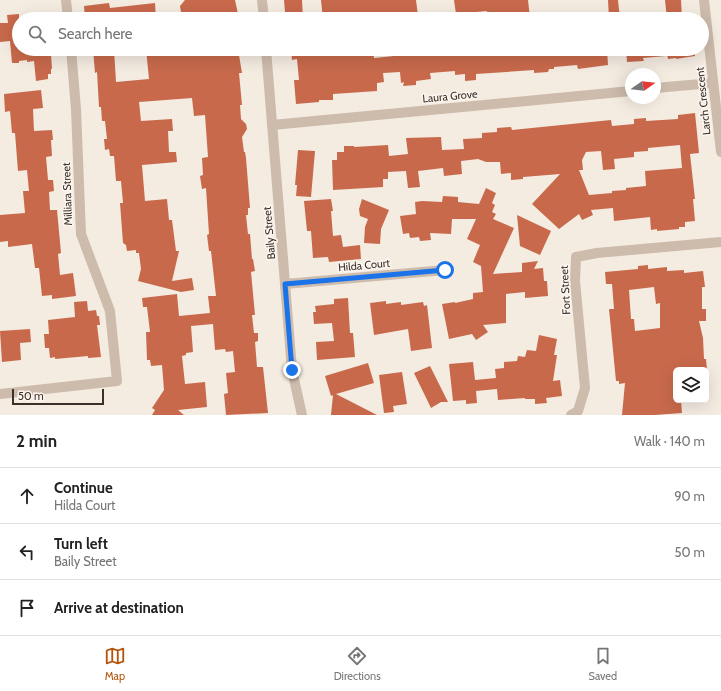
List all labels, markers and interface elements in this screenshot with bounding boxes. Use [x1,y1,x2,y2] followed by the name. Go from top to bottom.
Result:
[12,12,709,56] search box
[26,23,48,45] icon: search
[58,25,133,43] text: Search here
[692,66,714,136] street label: Larch Crescent
[625,68,661,104] north arrow
[422,87,479,105] street label: Laura Grove
[59,162,75,226] street label: Milliara Street
[260,206,278,260] street label: Baily Street
[337,256,391,274] street label: Hilda Court
[436,261,454,279] route start
[557,265,573,315] street label: Fort Street
[283,361,301,379] route end
[673,367,709,403] map controls
[673,367,709,403] button: layers
[12,387,104,406] scale bar
[18,389,44,403] text: 50 m
[16,431,57,451] text: 2 min
[634,433,705,449] text: Walk · 140 m
[54,479,113,497] text: Continue
[16,485,38,507] icon: ahead
[674,488,705,504] text: 90 m
[54,497,115,513] text: Hilda Court
[54,535,108,553] text: Turn left
[16,541,38,563] icon: left
[675,544,705,560] text: 50 m
[54,553,117,569] text: Baily Street
[16,597,38,619] icon: arrive
[54,599,184,617] text: Arrive at destination
[104,645,126,683] tab: Map
[334,645,381,683] tab: Directions
[589,645,617,683] tab: Saved

